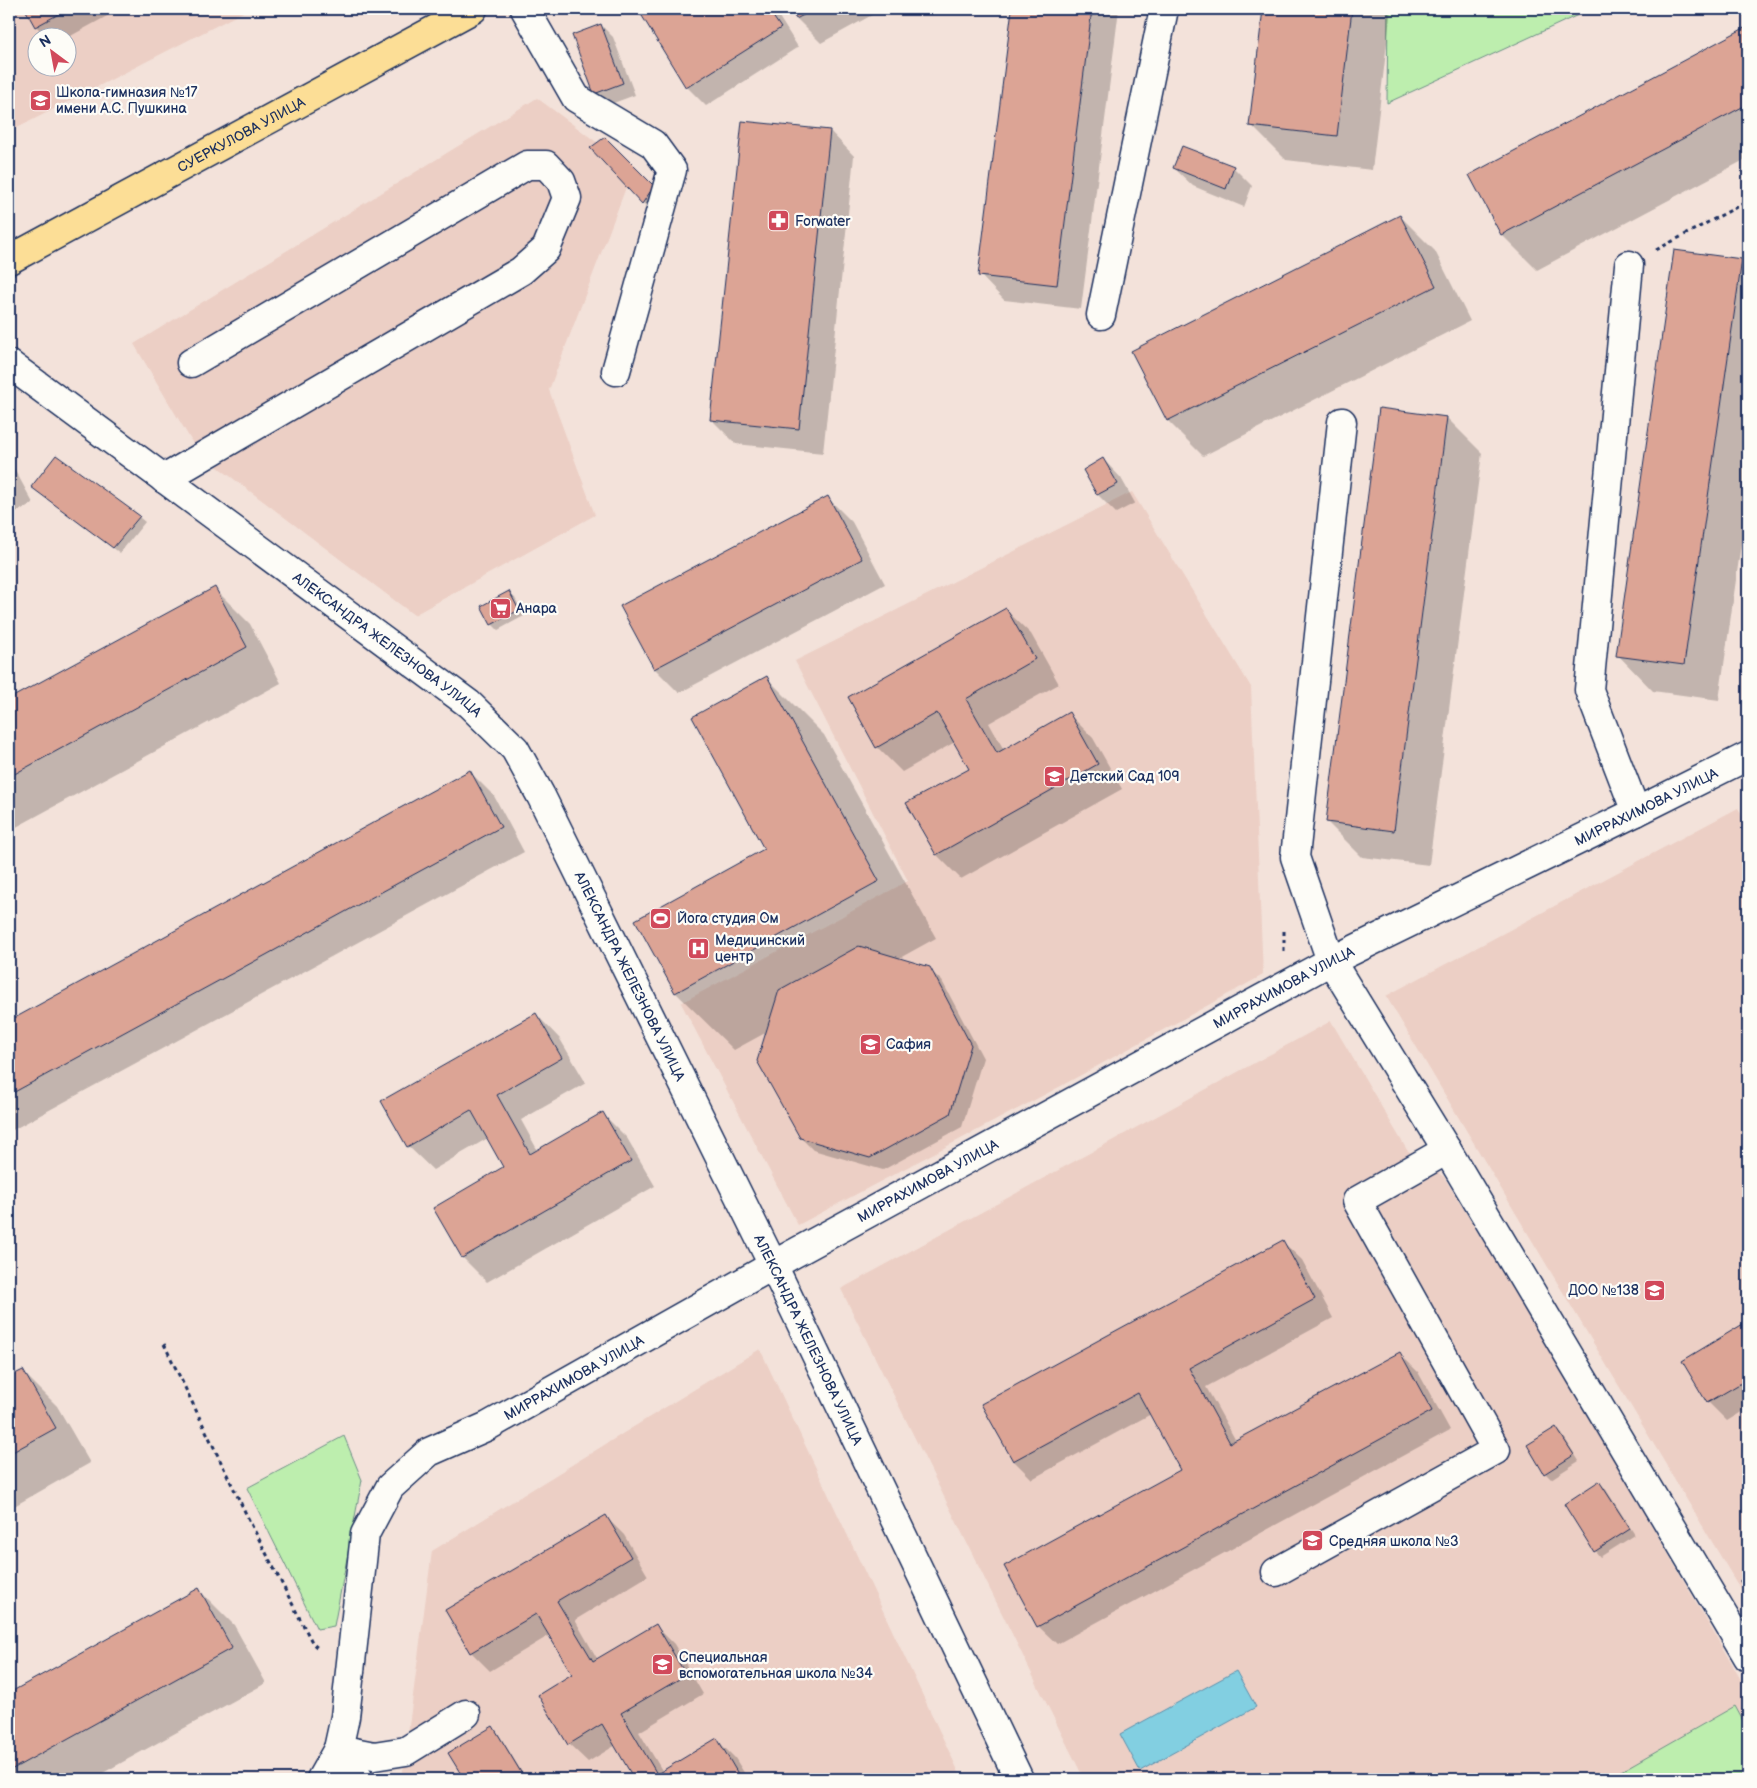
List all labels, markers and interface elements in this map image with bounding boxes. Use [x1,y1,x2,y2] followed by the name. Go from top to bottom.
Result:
[28,28,78,78] north arrow
[36,31,54,51] text: N
[56,84,198,117] place label: Школа-гимназия №17 имени А.С. Пушкина
[28,88,52,112] school or university icon: Школа-гимназия №17 имени А.С. Пушкина
[174,93,308,176] street label: СУЕРКУЛОВА УЛИЦА
[767,209,791,233] pharmacy icon: Forwater
[795,213,851,230] place label: Forwater
[289,568,486,721] street label: АЛЕКСАНДРА ЖЕЛЕЗНОВА УЛИЦА
[488,596,512,620] supermarket icon: Анара
[515,600,558,617] place label: Анара
[1042,764,1066,788] school or university icon: Детский Сад 109
[1572,764,1721,849] street label: МИРРАХИМОВА УЛИЦА
[1070,768,1180,785] place label: Детский Сад 109
[571,868,689,1084] street label: АЛЕКСАНДРА ЖЕЛЕЗНОВА УЛИЦА
[649,906,673,930] sports icon: Йога студия Ом
[677,910,779,927] place label: Йога студия Ом
[715,932,805,965] place label: Медицинский центр
[687,936,711,960] hospital icon: Медицинский центр
[1210,942,1357,1032] street label: МИРРАХИМОВА УЛИЦА
[858,1032,882,1056] school or university icon: Сафия
[886,1036,931,1053] place label: Сафия
[854,1135,1001,1226] street label: МИРРАХИМОВА УЛИЦА
[750,1231,867,1448] street label: АЛЕКСАНДРА ЖЕЛЕЗНОВА УЛИЦА
[1643,1278,1667,1302] school or university icon: ДОО №138
[1568,1282,1639,1299] place label: ДОО №138
[501,1331,647,1424] street label: МИРРАХИМОВА УЛИЦА
[1301,1529,1325,1553] school or university icon: Средняя школа №3
[1329,1533,1459,1550] place label: Средняя школа №3
[679,1649,873,1682] place label: Специальная вспомогательная школа №34
[651,1653,675,1677] school or university icon: Специальная вспомогательная школа №34

